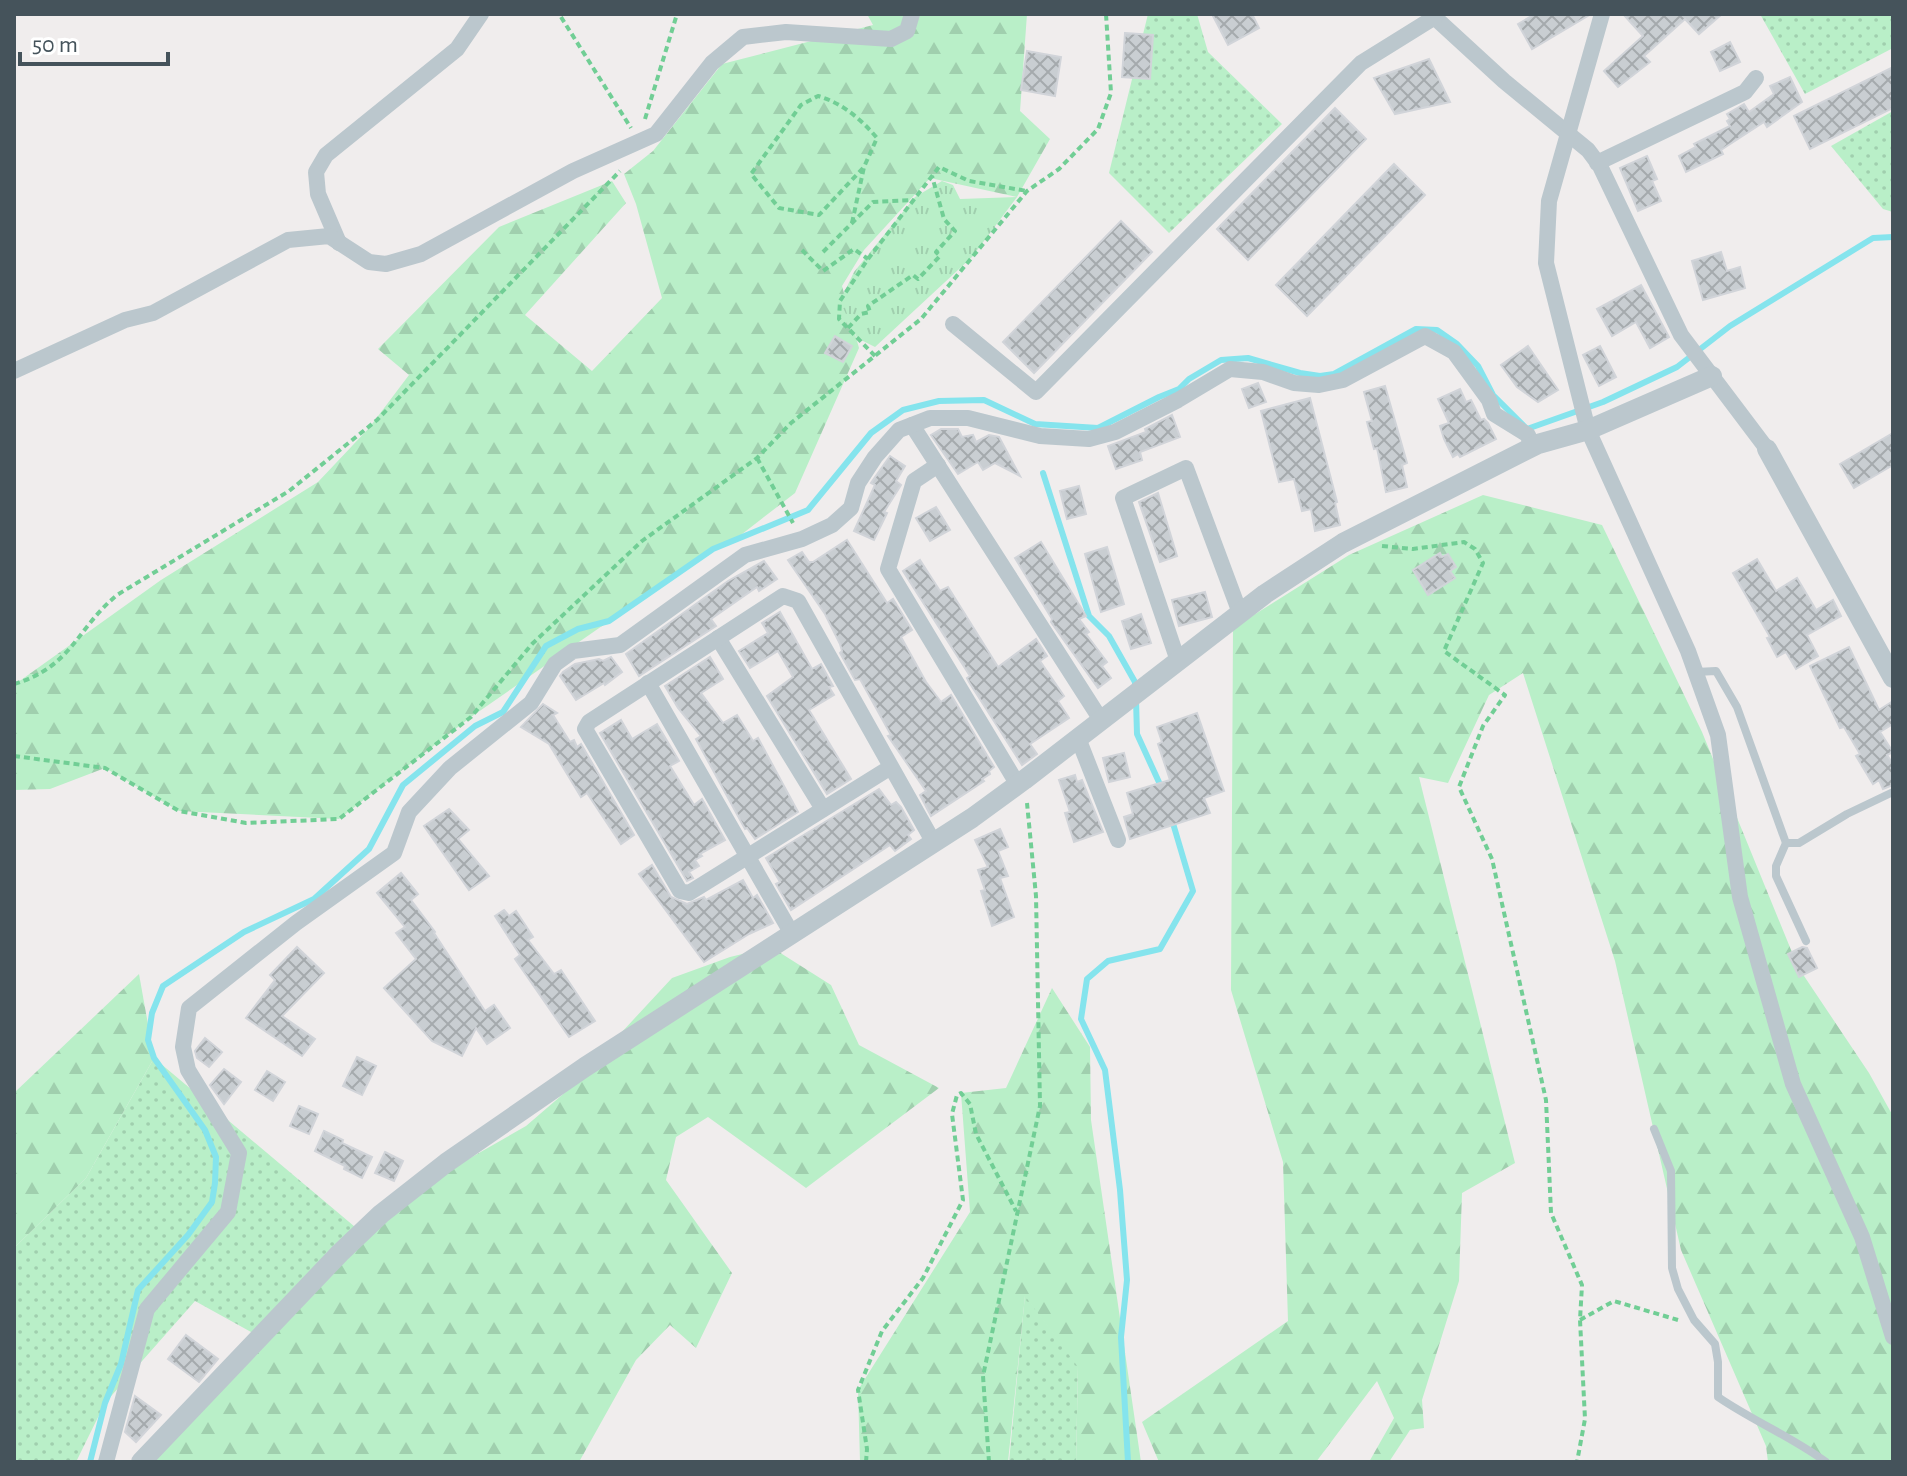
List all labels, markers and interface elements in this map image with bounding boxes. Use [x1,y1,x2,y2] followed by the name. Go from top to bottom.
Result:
[20,16,168,66] scale bar
[32,33,78,57] text: 50 m

